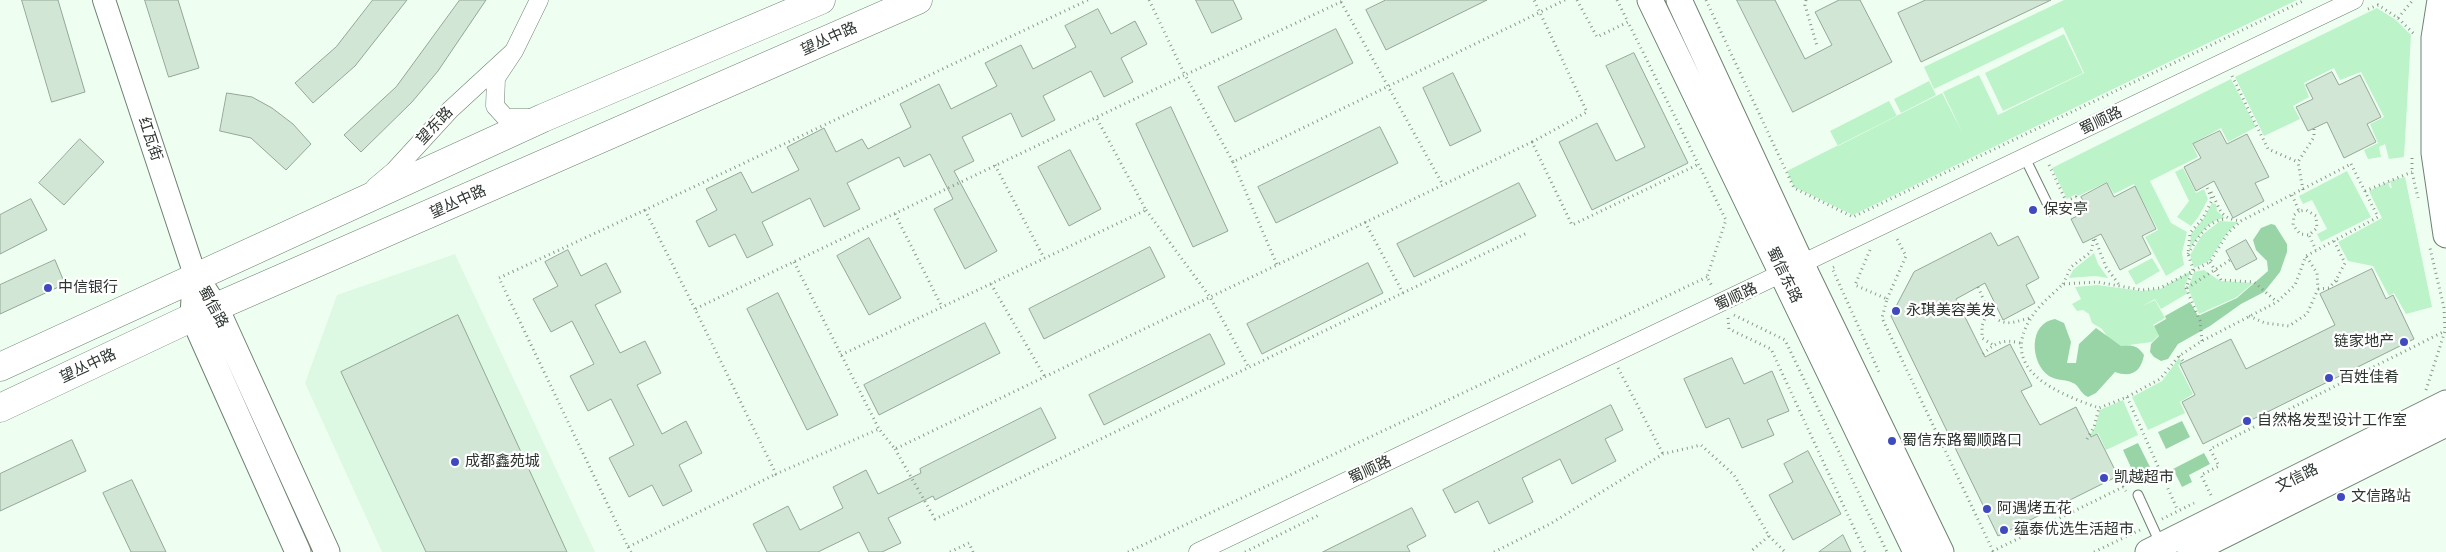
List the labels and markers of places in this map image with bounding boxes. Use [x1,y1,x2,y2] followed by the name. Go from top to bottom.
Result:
[2043,201,2088,219] place label: 保安亭
[2027,204,2039,216] marker: 保安亭
[58,279,118,297] place label: 中信银行
[42,282,54,294] marker: 中信银行
[1906,302,1996,320] place label: 永琪美容美发
[1890,305,1902,317] marker: 永琪美容美发
[2334,333,2394,351] place label: 链家地产
[2398,336,2410,348] marker: 链家地产
[2339,369,2399,387] place label: 百姓佳肴
[2323,372,2335,384] marker: 百姓佳肴
[2257,412,2407,430] place label: 自然格发型设计工作室
[2241,415,2253,427] marker: 自然格发型设计工作室
[1902,432,2022,450] place label: 蜀信东路蜀顺路口
[1886,435,1898,447] marker: 蜀信东路蜀顺路口
[465,453,540,471] place label: 成都鑫苑城
[449,456,461,468] marker: 成都鑫苑城
[2114,469,2174,487] place label: 凯越超市
[2098,472,2110,484] marker: 凯越超市
[2351,488,2411,506] place label: 文信路站
[2335,491,2347,503] marker: 文信路站
[1997,500,2072,518] place label: 阿遇烤五花
[1981,503,1993,515] marker: 阿遇烤五花
[2014,521,2134,539] place label: 蕴泰优选生活超市
[1998,524,2010,536] marker: 蕴泰优选生活超市

